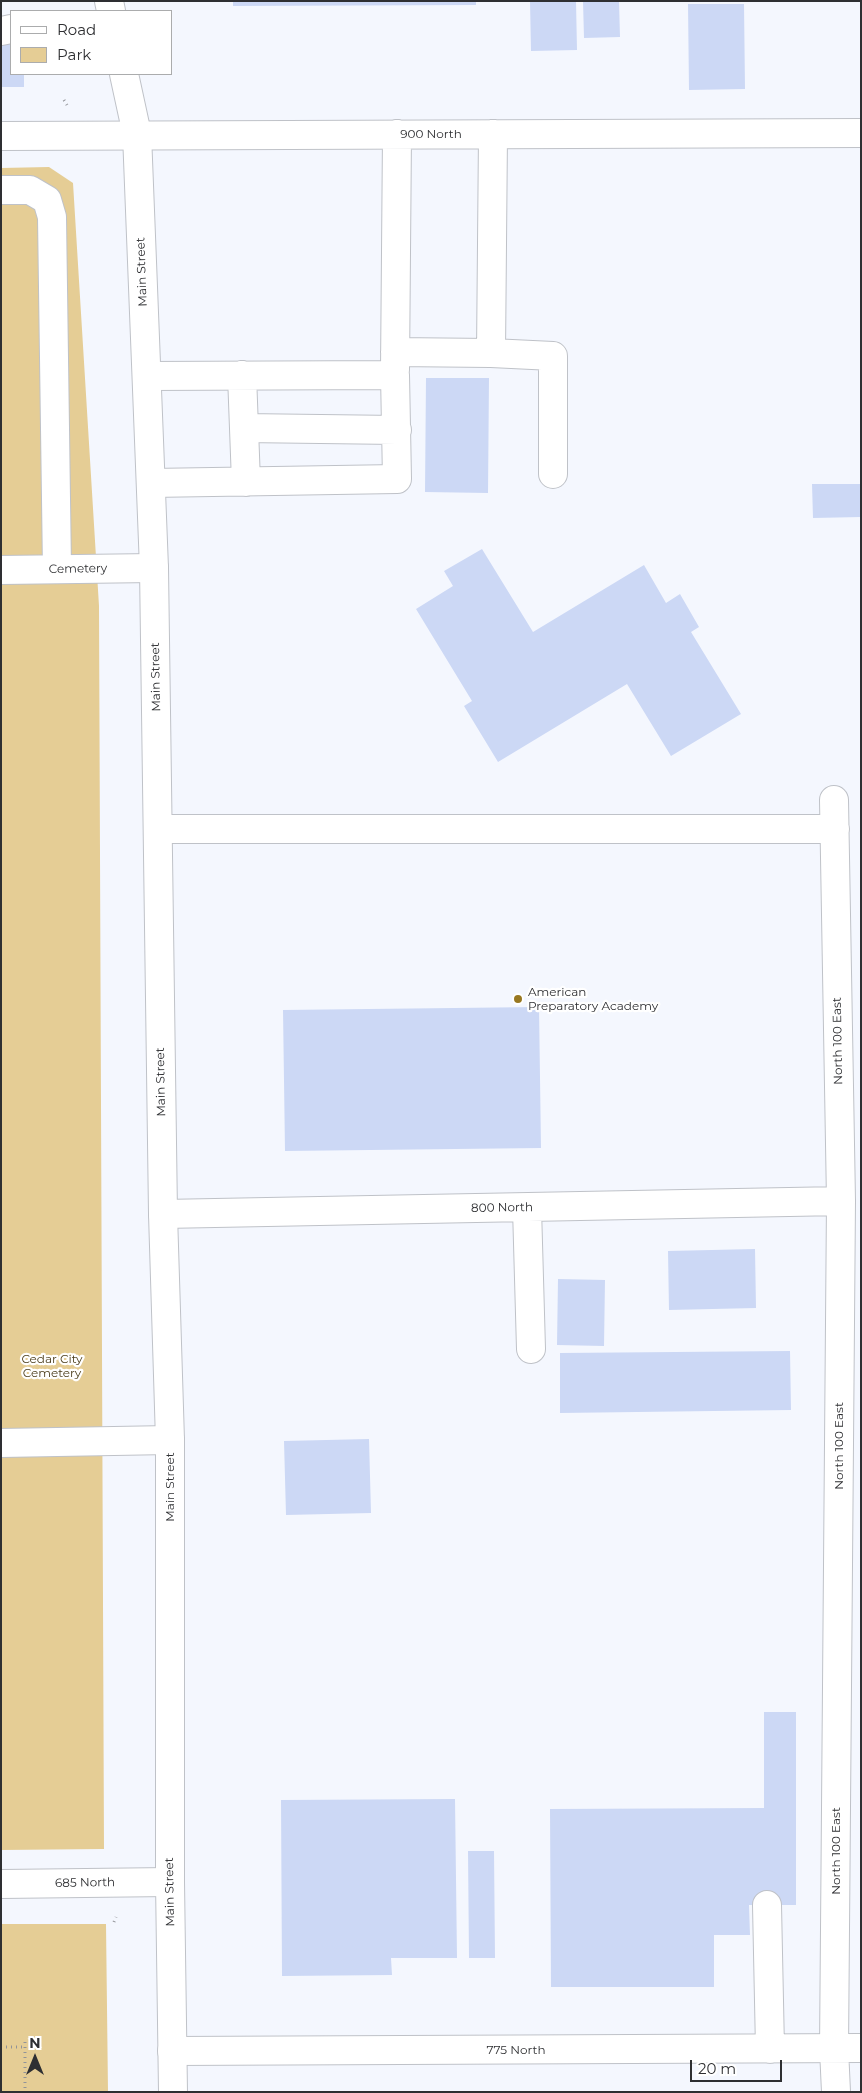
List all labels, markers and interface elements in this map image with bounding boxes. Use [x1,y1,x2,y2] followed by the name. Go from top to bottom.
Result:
[10,10,172,75] legend
[57,20,96,39] text: Road
[57,45,91,64] text: Park
[400,127,462,141] street label: 900 North
[134,237,150,307] street label: Main Street
[49,561,107,577] street label: Cemetery
[148,642,164,712] street label: Main Street
[528,985,658,1013] place label: American Preparatory Academy
[512,993,524,1005] marker: American Preparatory Academy
[830,997,846,1085] street label: North 100 East
[153,1047,169,1117] street label: Main Street
[471,1200,533,1216] street label: 800 North
[21,1352,83,1380] park label: Cedar City Cemetery
[832,1402,846,1490] street label: North 100 East
[163,1452,177,1522] street label: Main Street
[829,1807,843,1895] street label: North 100 East
[162,1857,178,1927] street label: Main Street
[55,1875,115,1891] street label: 685 North
[10,2033,60,2083] north arrow
[29,2034,41,2052] text: N
[486,2043,546,2057] street label: 775 North
[692,2050,784,2082] scale bar
[698,2059,736,2078] text: 20 m

